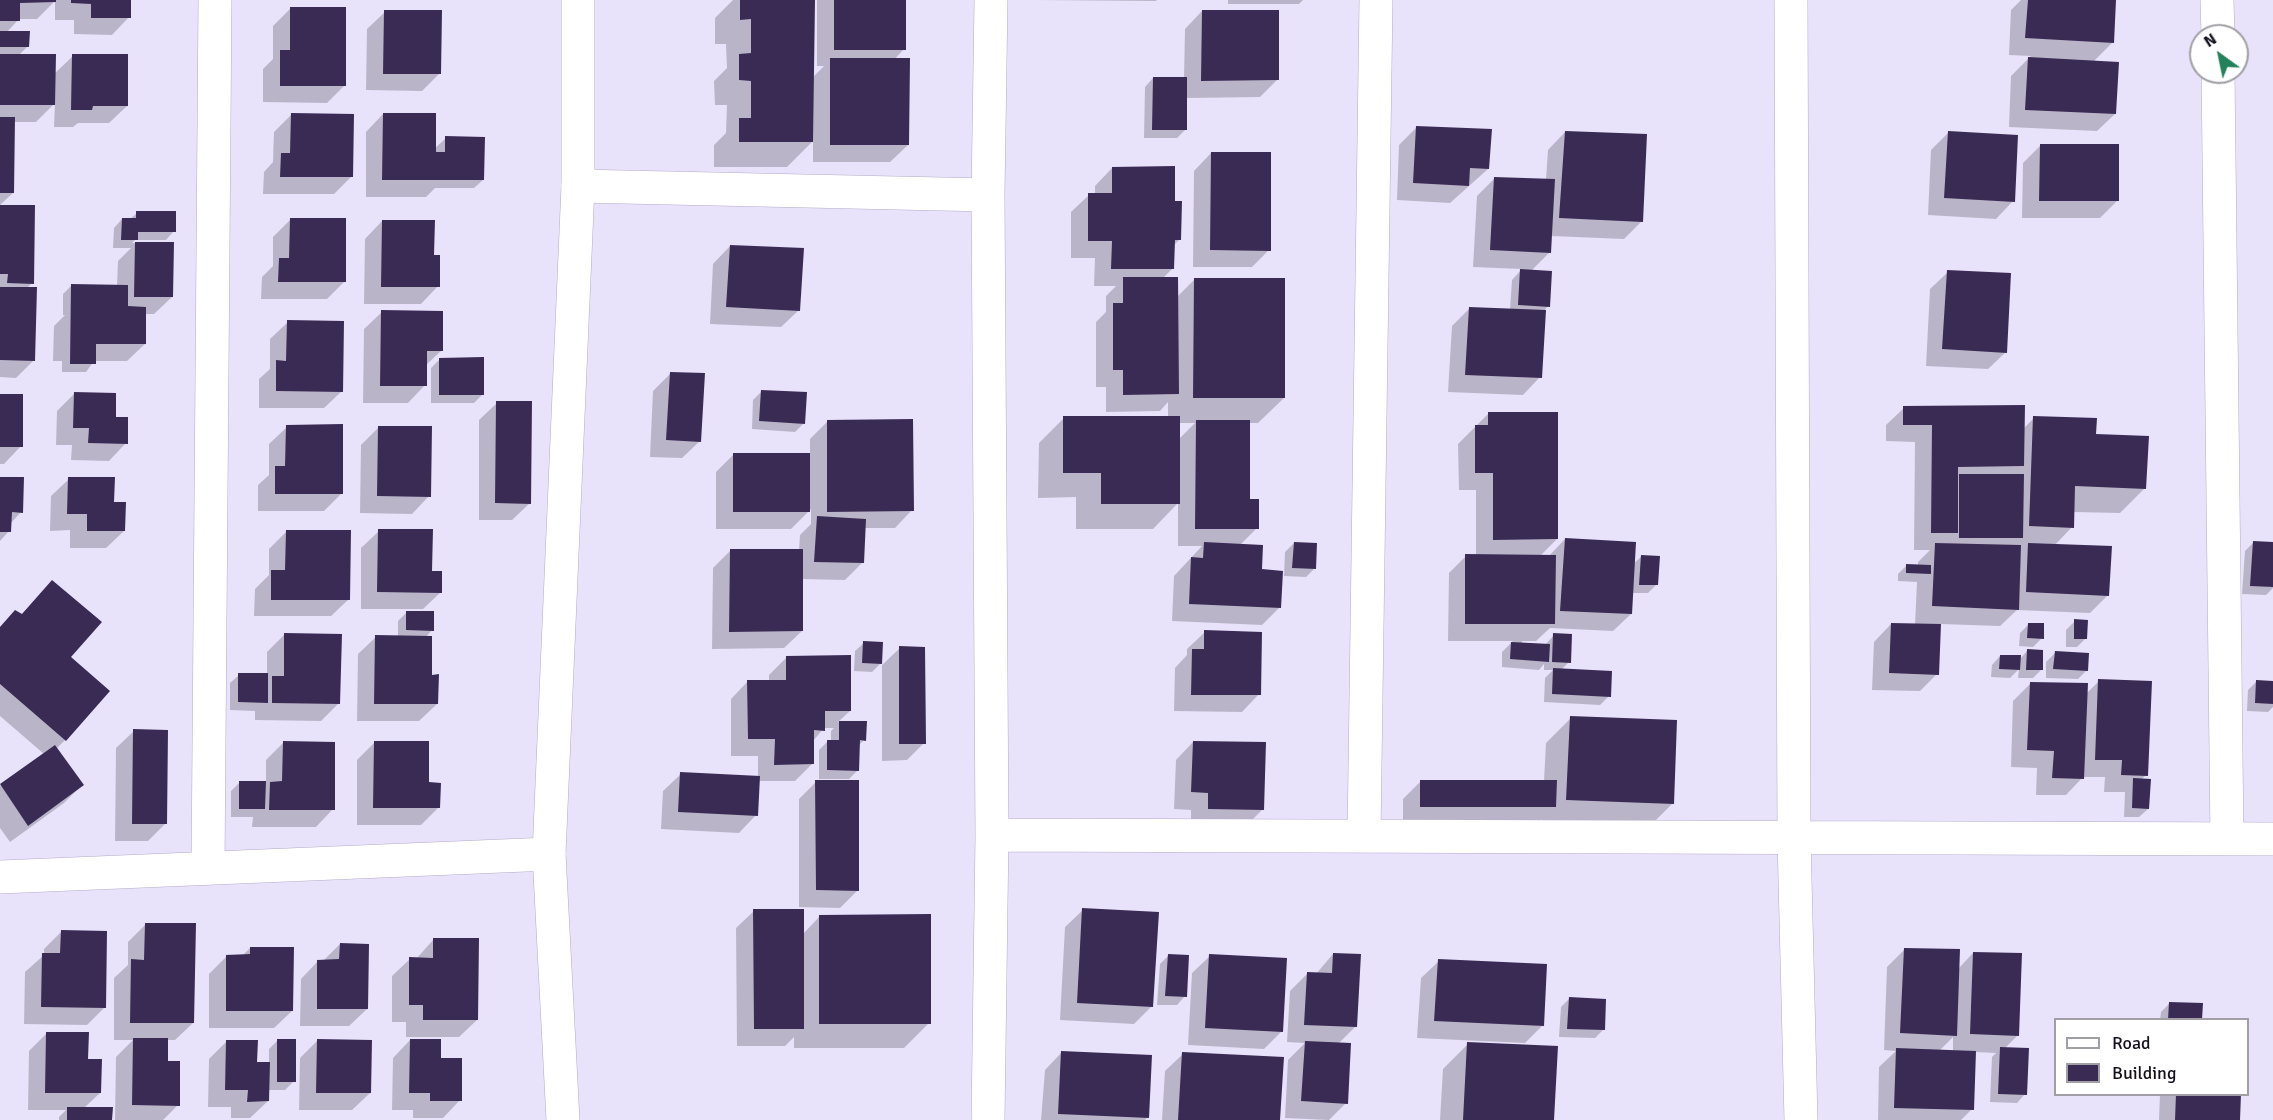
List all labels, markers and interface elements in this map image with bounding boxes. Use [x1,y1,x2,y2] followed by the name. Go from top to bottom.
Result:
[2189,24,2249,84] north arrow
[2200,29,2220,52] text: N
[2054,1018,2249,1096] legend
[2112,1032,2151,1054] text: Road
[2112,1062,2176,1084] text: Building

